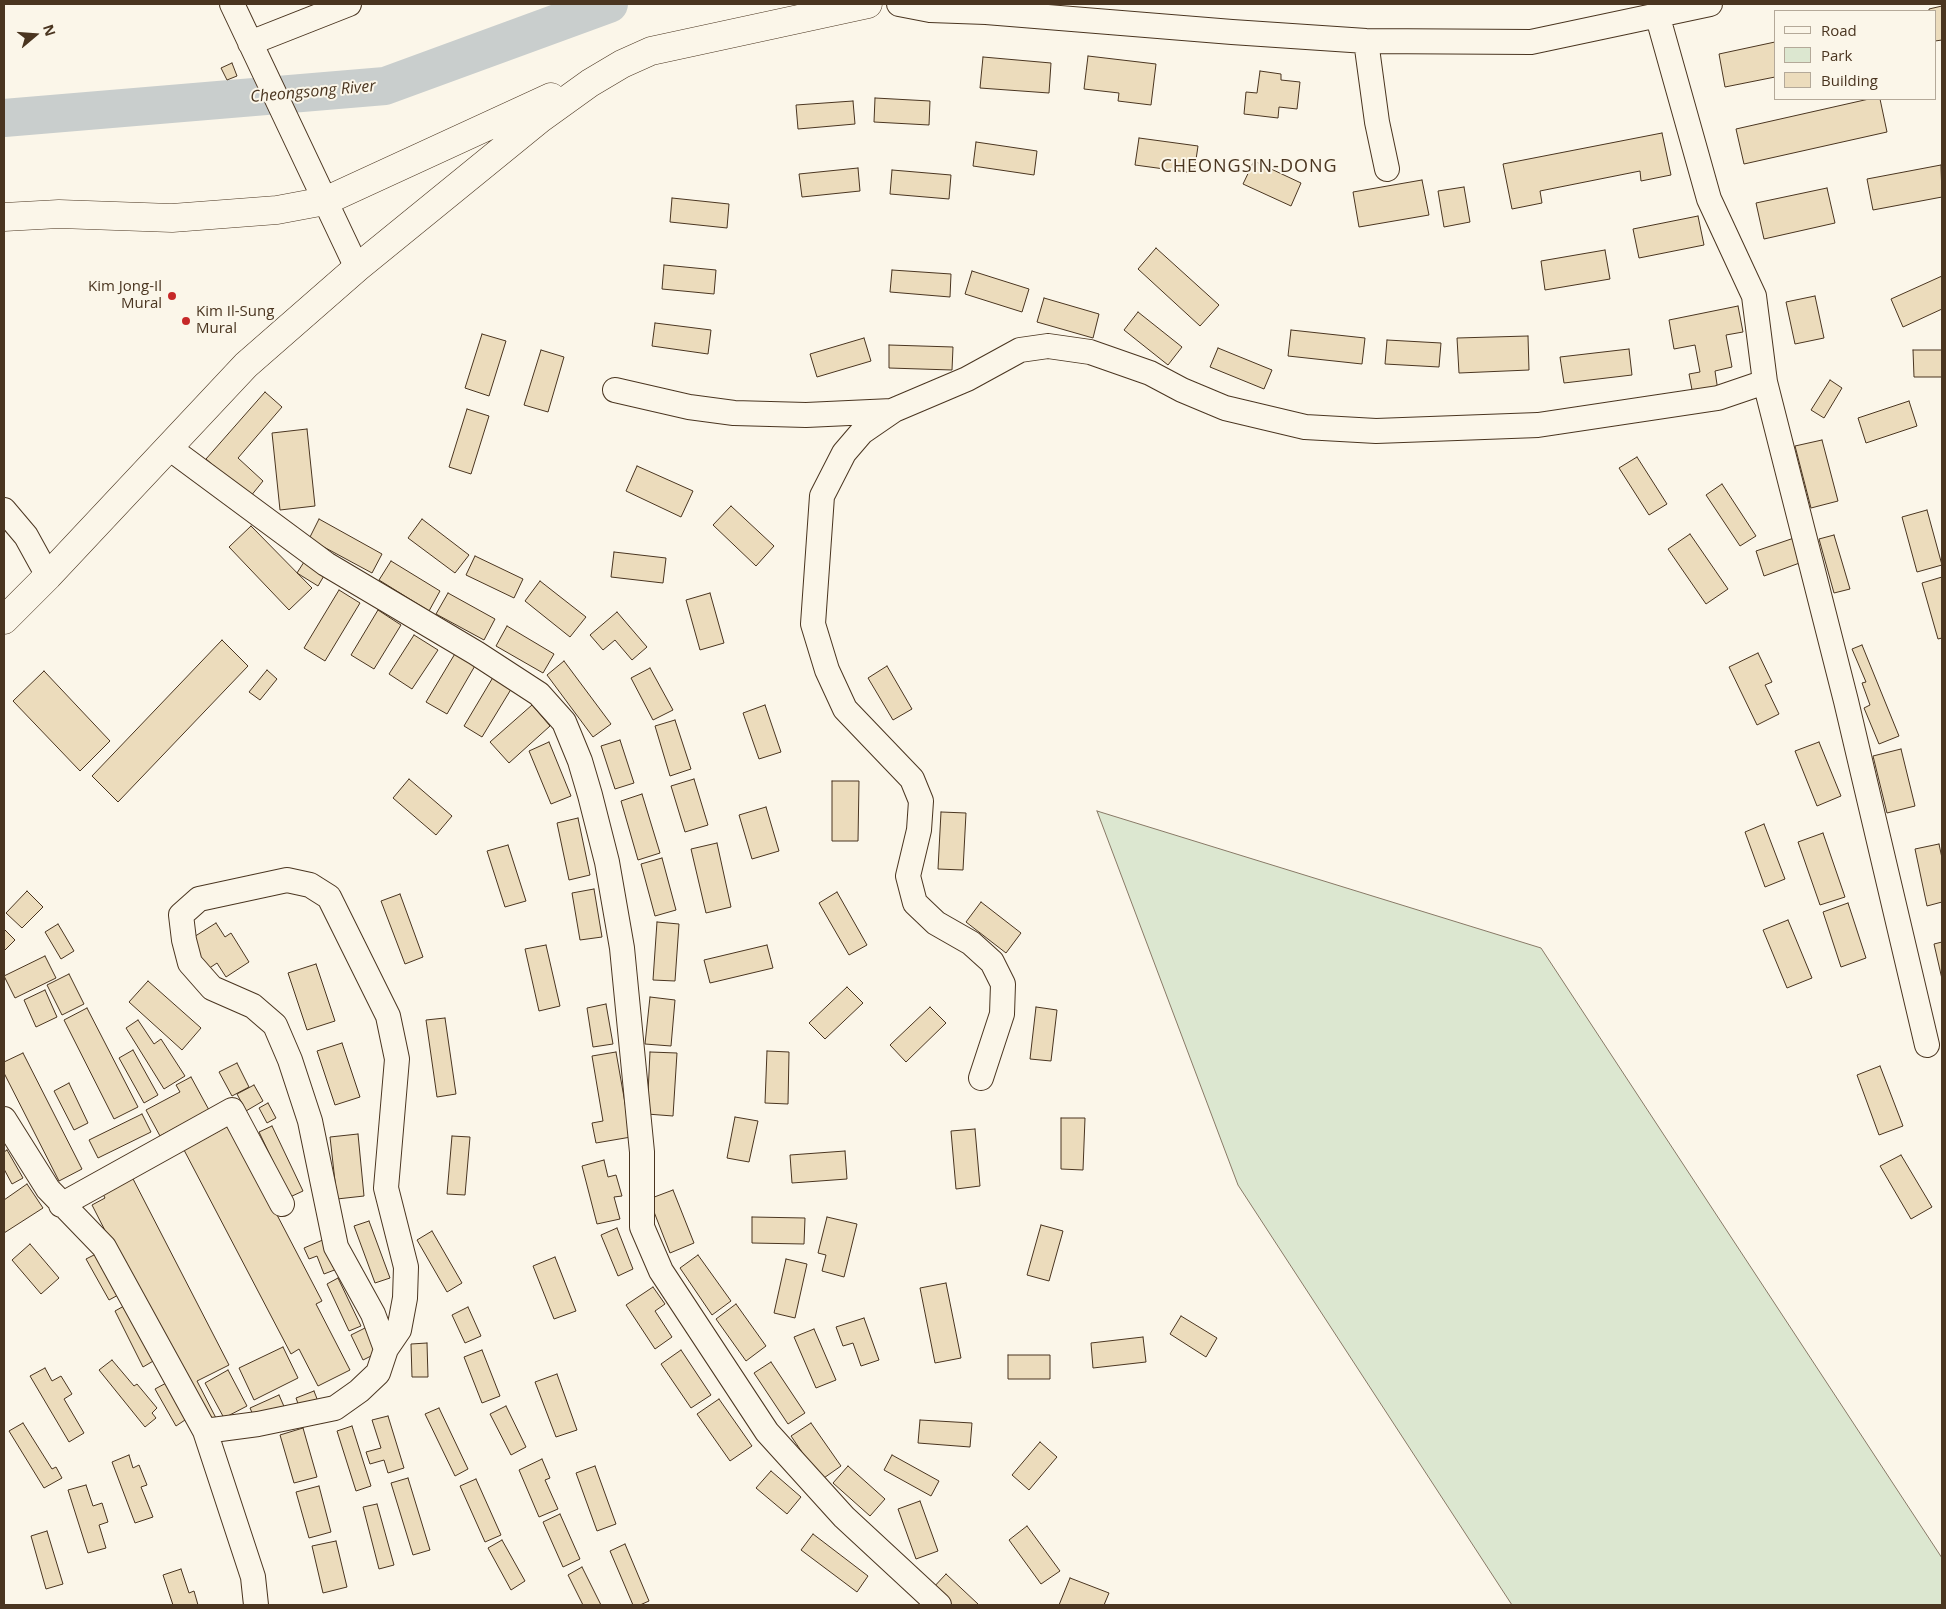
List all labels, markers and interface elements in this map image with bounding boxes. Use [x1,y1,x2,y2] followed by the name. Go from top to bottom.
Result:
[10,10,60,60] north arrow
[1774,10,1936,100] legend
[1821,20,1857,40] text: Road
[39,22,61,39] text: N
[1821,45,1852,65] text: Park
[1821,70,1878,90] text: Building
[250,77,376,107] water label: Cheongsong River
[1159,156,1339,178] district label: CHEONGSIN-DONG
[88,278,162,313] place label: Kim Jong-Il Mural
[166,290,178,302] marker: Kim Jong-Il Mural
[196,303,274,338] place label: Kim Il-Sung Mural
[180,315,192,327] marker: Kim Il-Sung Mural

